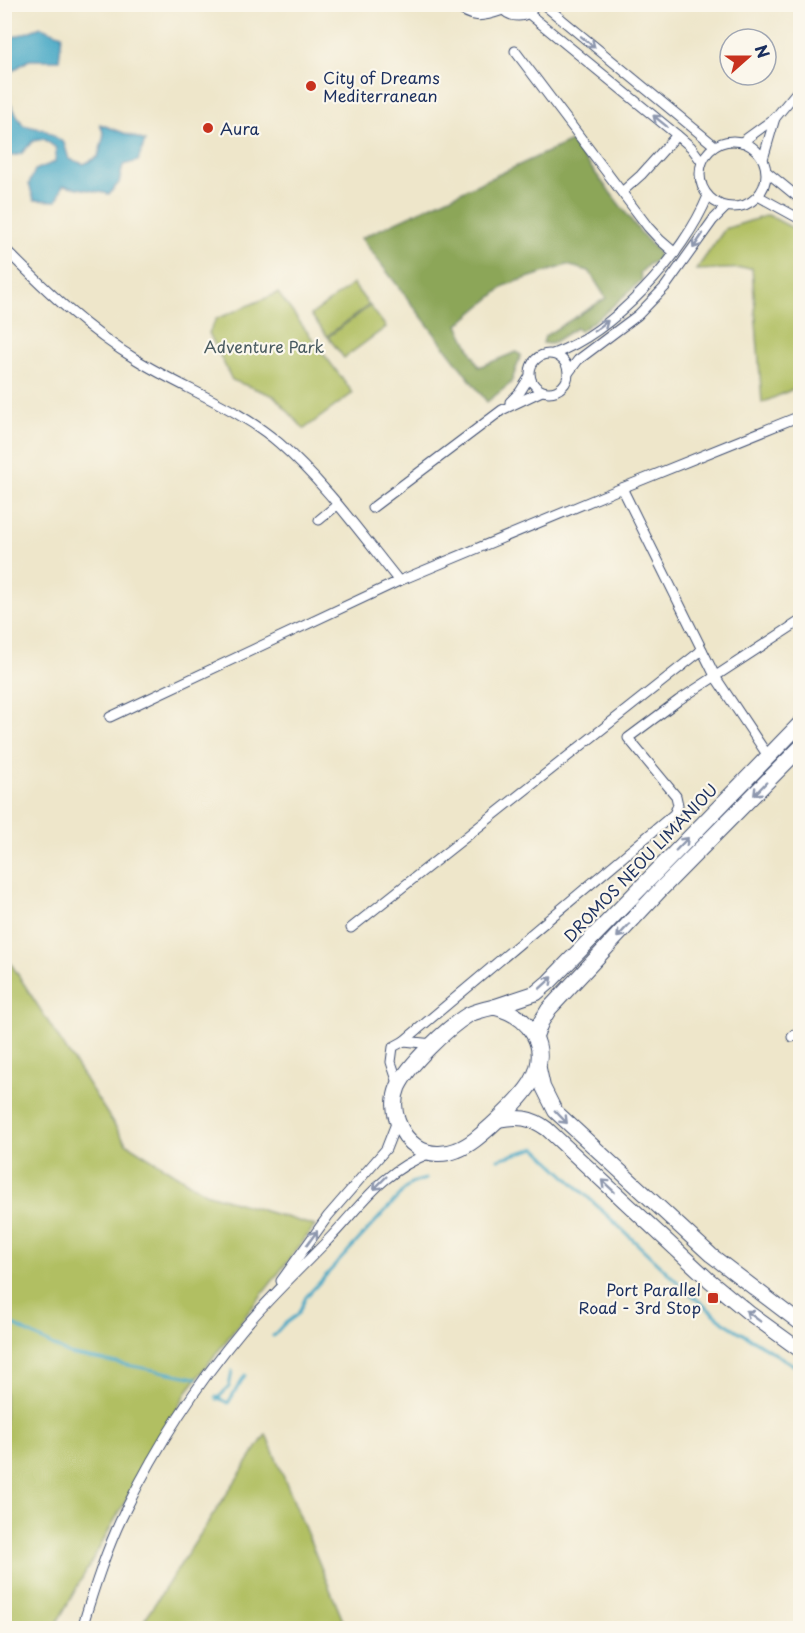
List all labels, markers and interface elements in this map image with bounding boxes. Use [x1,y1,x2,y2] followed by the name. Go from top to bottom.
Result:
[718,27,778,87] north arrow
[580,35,596,48] one-way arrow
[749,41,776,61] text: N
[323,65,440,107] place label: City of Dreams Mediterranean
[304,79,318,93] marker: City of Dreams Mediterranean
[652,115,668,128] one-way arrow
[220,116,260,140] place label: Aura
[201,121,215,135] marker: Aura
[692,233,704,249] one-way arrow
[592,320,608,332] one-way arrow
[204,334,325,358] park label: Adventure Park
[558,777,722,947] street label: DROMOS NEOU LIMANIOU
[752,782,767,797] one-way arrow
[675,836,690,851] one-way arrow
[615,923,630,938] one-way arrow
[539,976,554,990] one-way arrow
[554,1109,568,1124] one-way arrow
[373,1176,388,1191] one-way arrow
[600,1179,615,1193] one-way arrow
[306,1230,318,1247] one-way arrow
[579,1277,701,1319] place label: Port Parallel Road - 3rd Stop
[706,1291,720,1305] marker: Port Parallel Road - 3rd Stop
[745,1309,761,1322] one-way arrow

